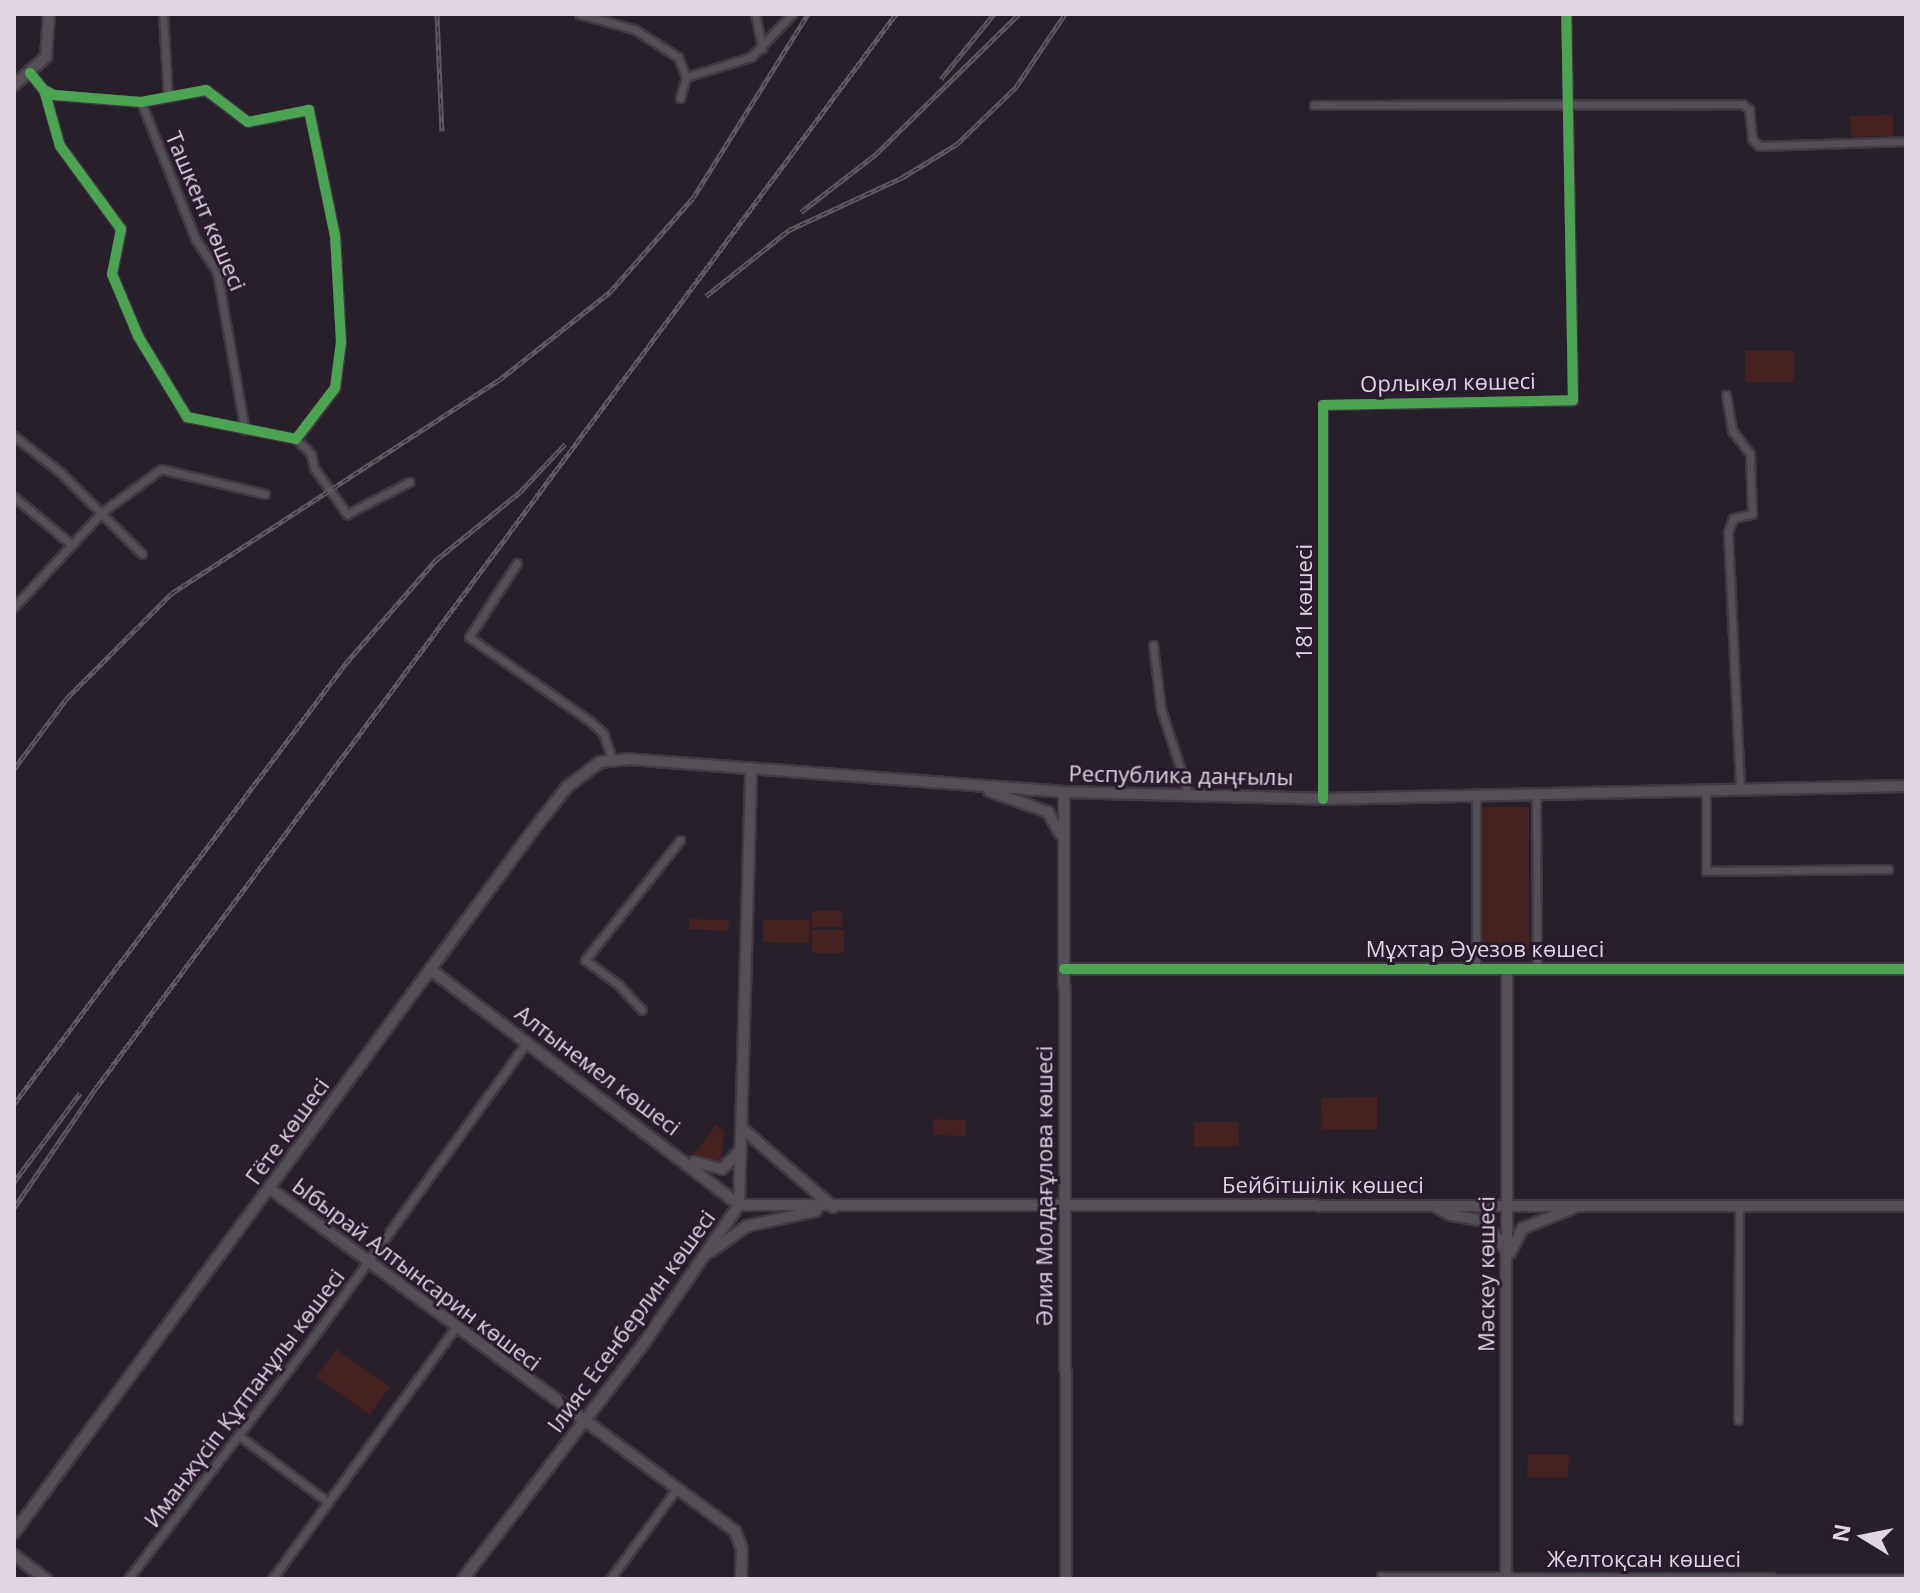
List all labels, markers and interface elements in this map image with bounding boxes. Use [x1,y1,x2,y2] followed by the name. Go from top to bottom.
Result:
[161,127,251,295] street label: Ташкент көшесі
[1360,367,1536,397] street label: Орлыкөл көшесі
[1291,544,1317,660] street label: 181 көшесі
[1068,760,1294,790] street label: Республика даңғылы
[1366,936,1604,962] street label: Мұхтар Әуезов көшесі
[510,999,686,1141] street label: Алтынемел көшесі
[1031,1046,1057,1326] street label: Әлия Молдағұлова көшесі
[240,1073,334,1189] street label: Гёте көшесі
[288,1172,546,1376] street label: Ыбырай Алтынсарин көшесі
[1222,1172,1424,1198] street label: Бейбітшілік көшесі
[1473,1196,1499,1352] street label: Мәскеу көшесі
[542,1205,720,1437] street label: Ілияс Есенберлин көшесі
[138,1264,350,1532] street label: Иманжүсіп Құтпанұлы көшесі
[1824,1497,1904,1577] north arrow
[1824,1521,1857,1544] text: N
[1547,1546,1741,1572] street label: Желтоқсан көшесі

